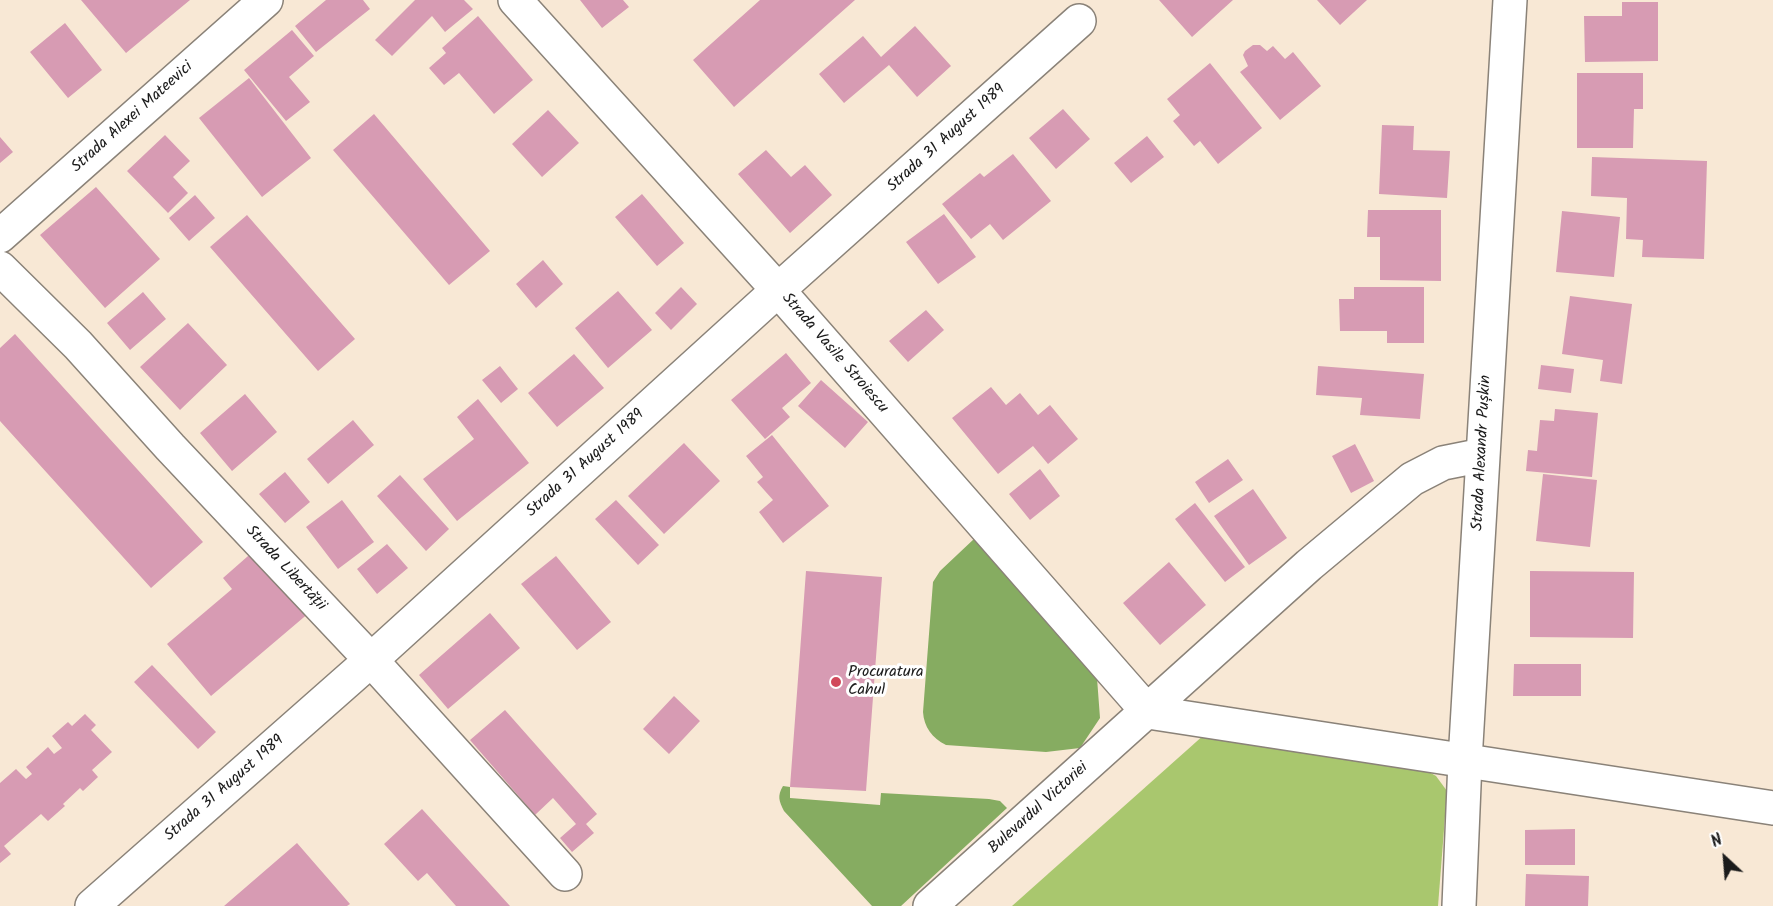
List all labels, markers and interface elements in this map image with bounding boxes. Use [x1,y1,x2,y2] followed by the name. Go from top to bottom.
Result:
[68,58,198,178] street label: Strada Alexei Mateevici
[884,81,1010,197] street label: Strada 31 August 1989
[776,290,892,418] street label: Strada Vasile Stroiescu
[1469,375,1497,531] street label: Strada Alexandr Pușkin
[523,406,649,522] street label: Strada 31 August 1989
[240,522,330,616] street label: Strada Libertății
[848,663,924,701] place label: Procuratura Cahul
[829,675,843,689] marker: Procuratura Cahul
[161,732,289,846] street label: Strada 31 August 1989
[985,759,1093,859] street label: Bulevardul Victoriei
[1695,828,1755,888] north arrow
[1707,828,1727,855] text: N

